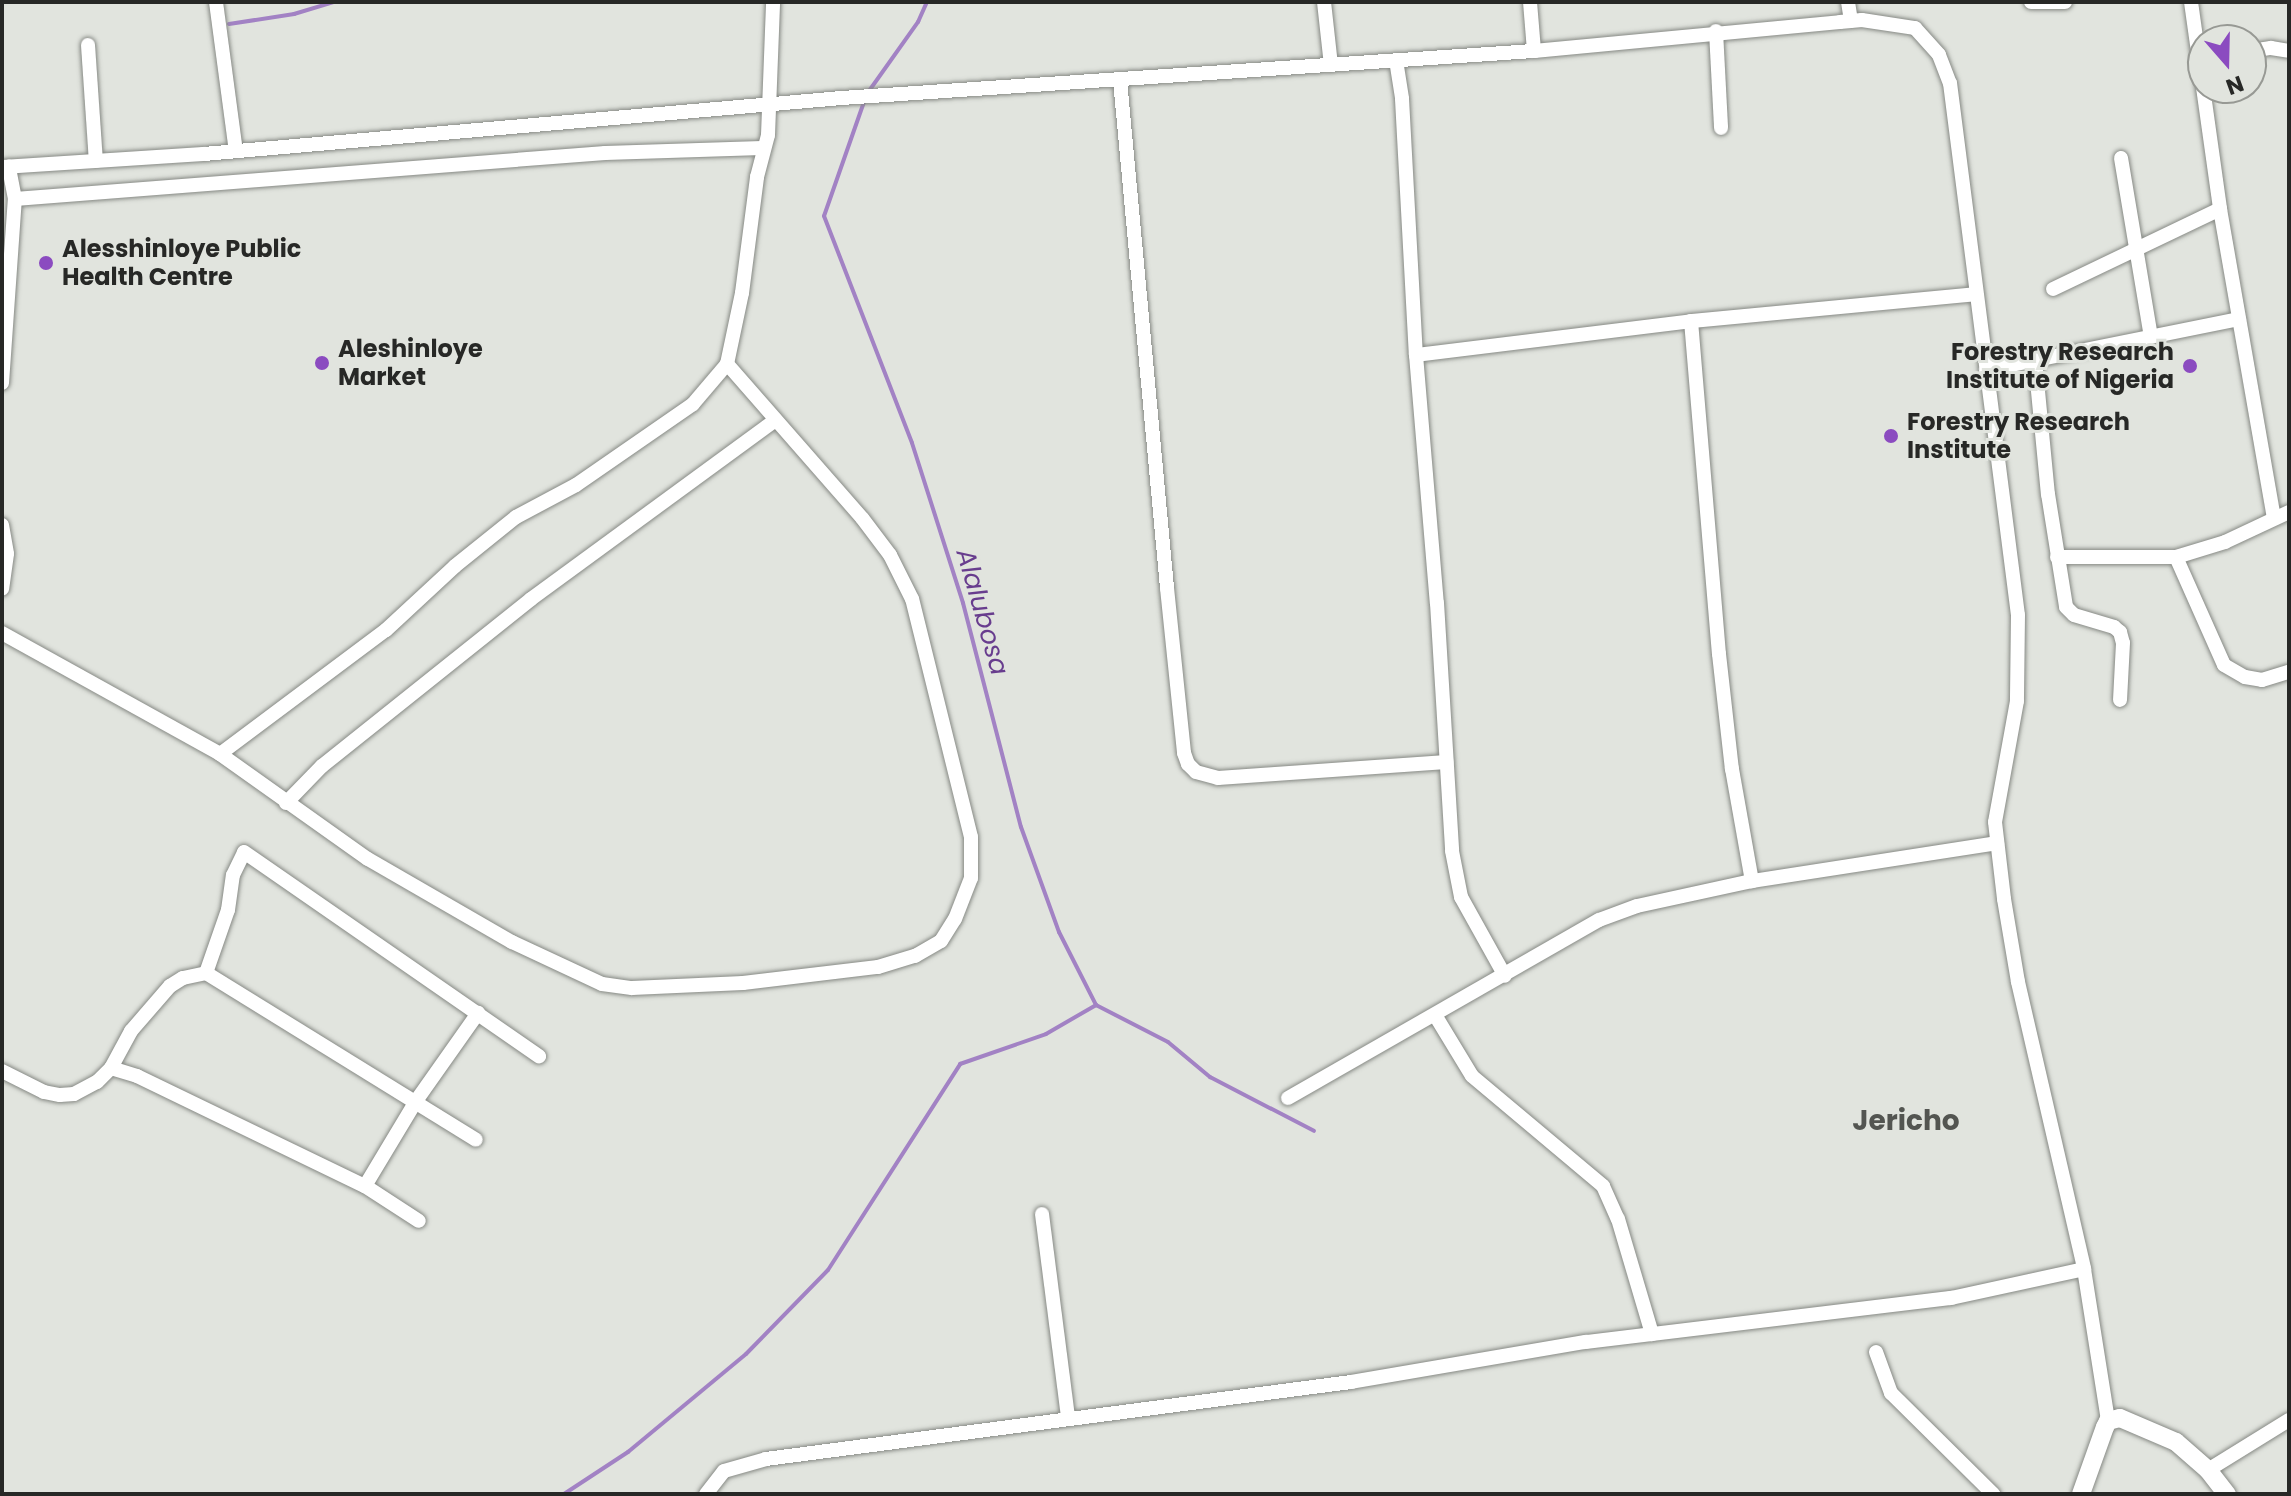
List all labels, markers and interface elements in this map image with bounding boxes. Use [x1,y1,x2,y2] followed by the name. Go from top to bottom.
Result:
[2187,24,2267,104] north arrow
[2222,68,2248,103] text: N
[62,235,301,291] place label: Alesshinloye Public Health Centre
[37,254,55,272] marker: Alesshinloye Public Health Centre
[338,335,483,391] place label: Aleshinloye Market
[1946,338,2174,394] place label: Forestry Research Institute of Nigeria
[313,354,331,372] marker: Aleshinloye Market
[2181,357,2199,375] marker: Forestry Research Institute of Nigeria
[1907,408,2130,464] place label: Forestry Research Institute
[1882,427,1900,445] marker: Forestry Research Institute
[949,545,1015,679] water label: Alalubosa
[1852,1104,1960,1138] district label: Jericho

